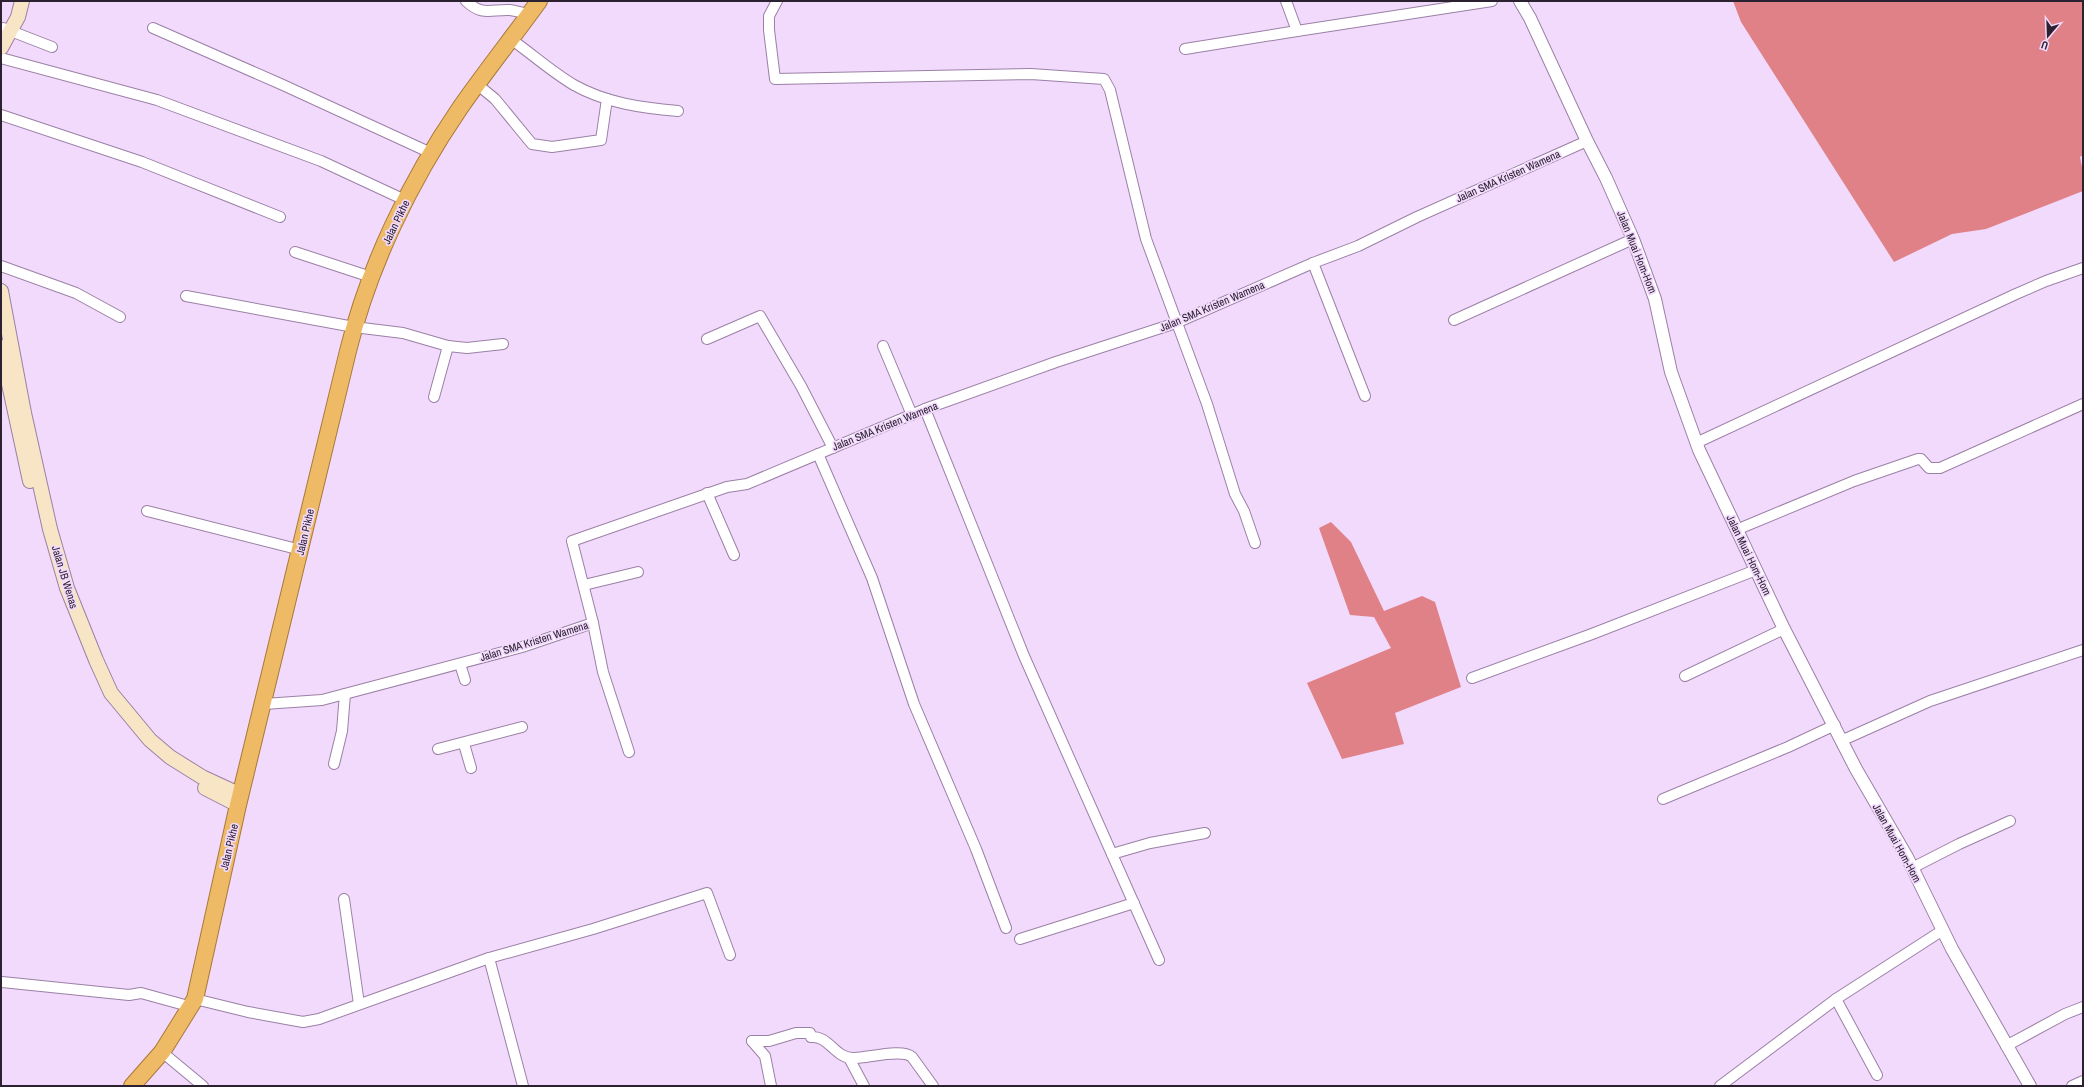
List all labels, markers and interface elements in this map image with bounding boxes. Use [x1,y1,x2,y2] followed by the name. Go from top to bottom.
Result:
[2028,16,2068,56] north arrow
[2039,38,2050,53] text: U
[1454,147,1562,205] street label: Jalan SMA Kristen Wamena
[379,198,413,246] street label: Jalan Pikhe
[1614,209,1660,295] street label: Jalan Muai Hom-Hom
[1157,278,1267,334] street label: Jalan SMA Kristen Wamena
[830,398,940,454] street label: Jalan SMA Kristen Wamena
[293,507,317,557] street label: Jalan Pikhe
[1723,513,1775,597] street label: Jalan Muai Hom-Hom
[49,544,81,611] street label: Jalan JB Wenas
[478,618,590,664] street label: Jalan SMA Kristen Wamena
[1870,801,1924,885] street label: Jalan Muai Hom-Hom
[217,822,241,872] street label: Jalan Pikhe

